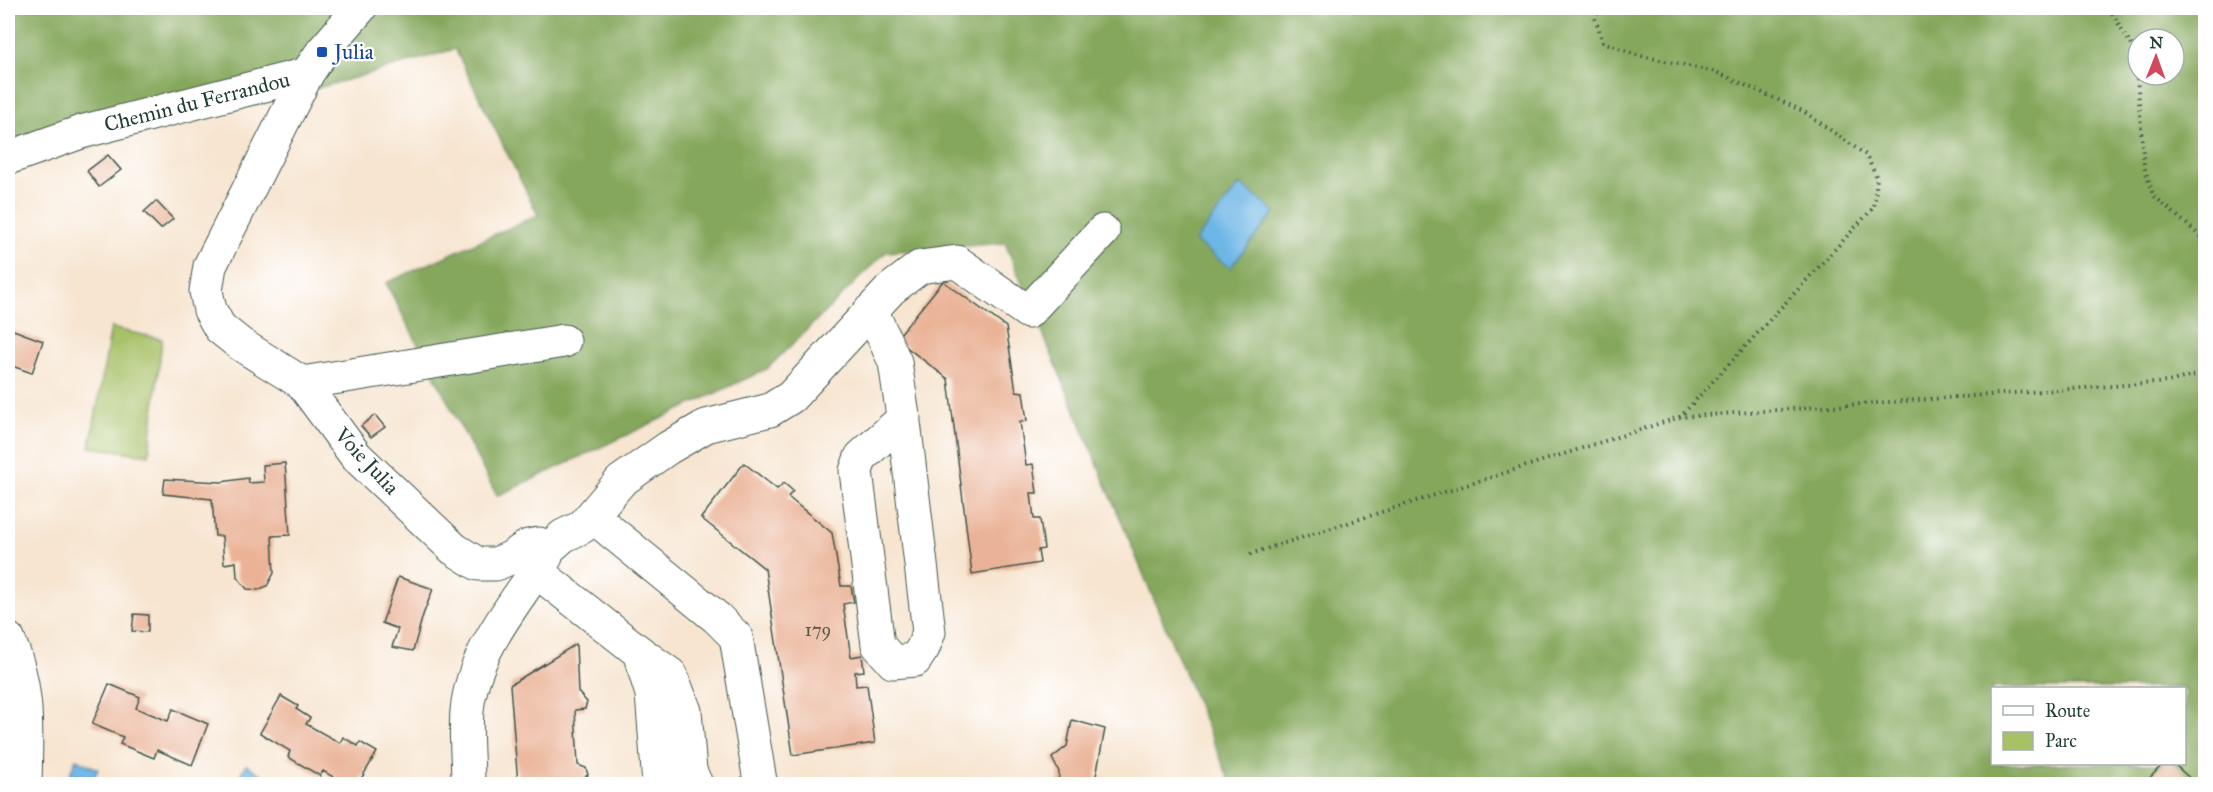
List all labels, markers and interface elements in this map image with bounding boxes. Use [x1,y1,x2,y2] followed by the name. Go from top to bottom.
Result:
[2126,27,2186,87] north arrow
[2149,33,2164,52] text: N
[332,39,374,65] place label: Julia
[315,45,329,59] marker: Julia
[101,66,293,138] street label: Chemin du Ferrandou
[329,421,405,500] street label: Voie Julia
[805,619,831,641] house number: 179
[1991,687,2186,765] legend
[2045,700,2090,722] text: Route
[2045,730,2077,752] text: Parc

